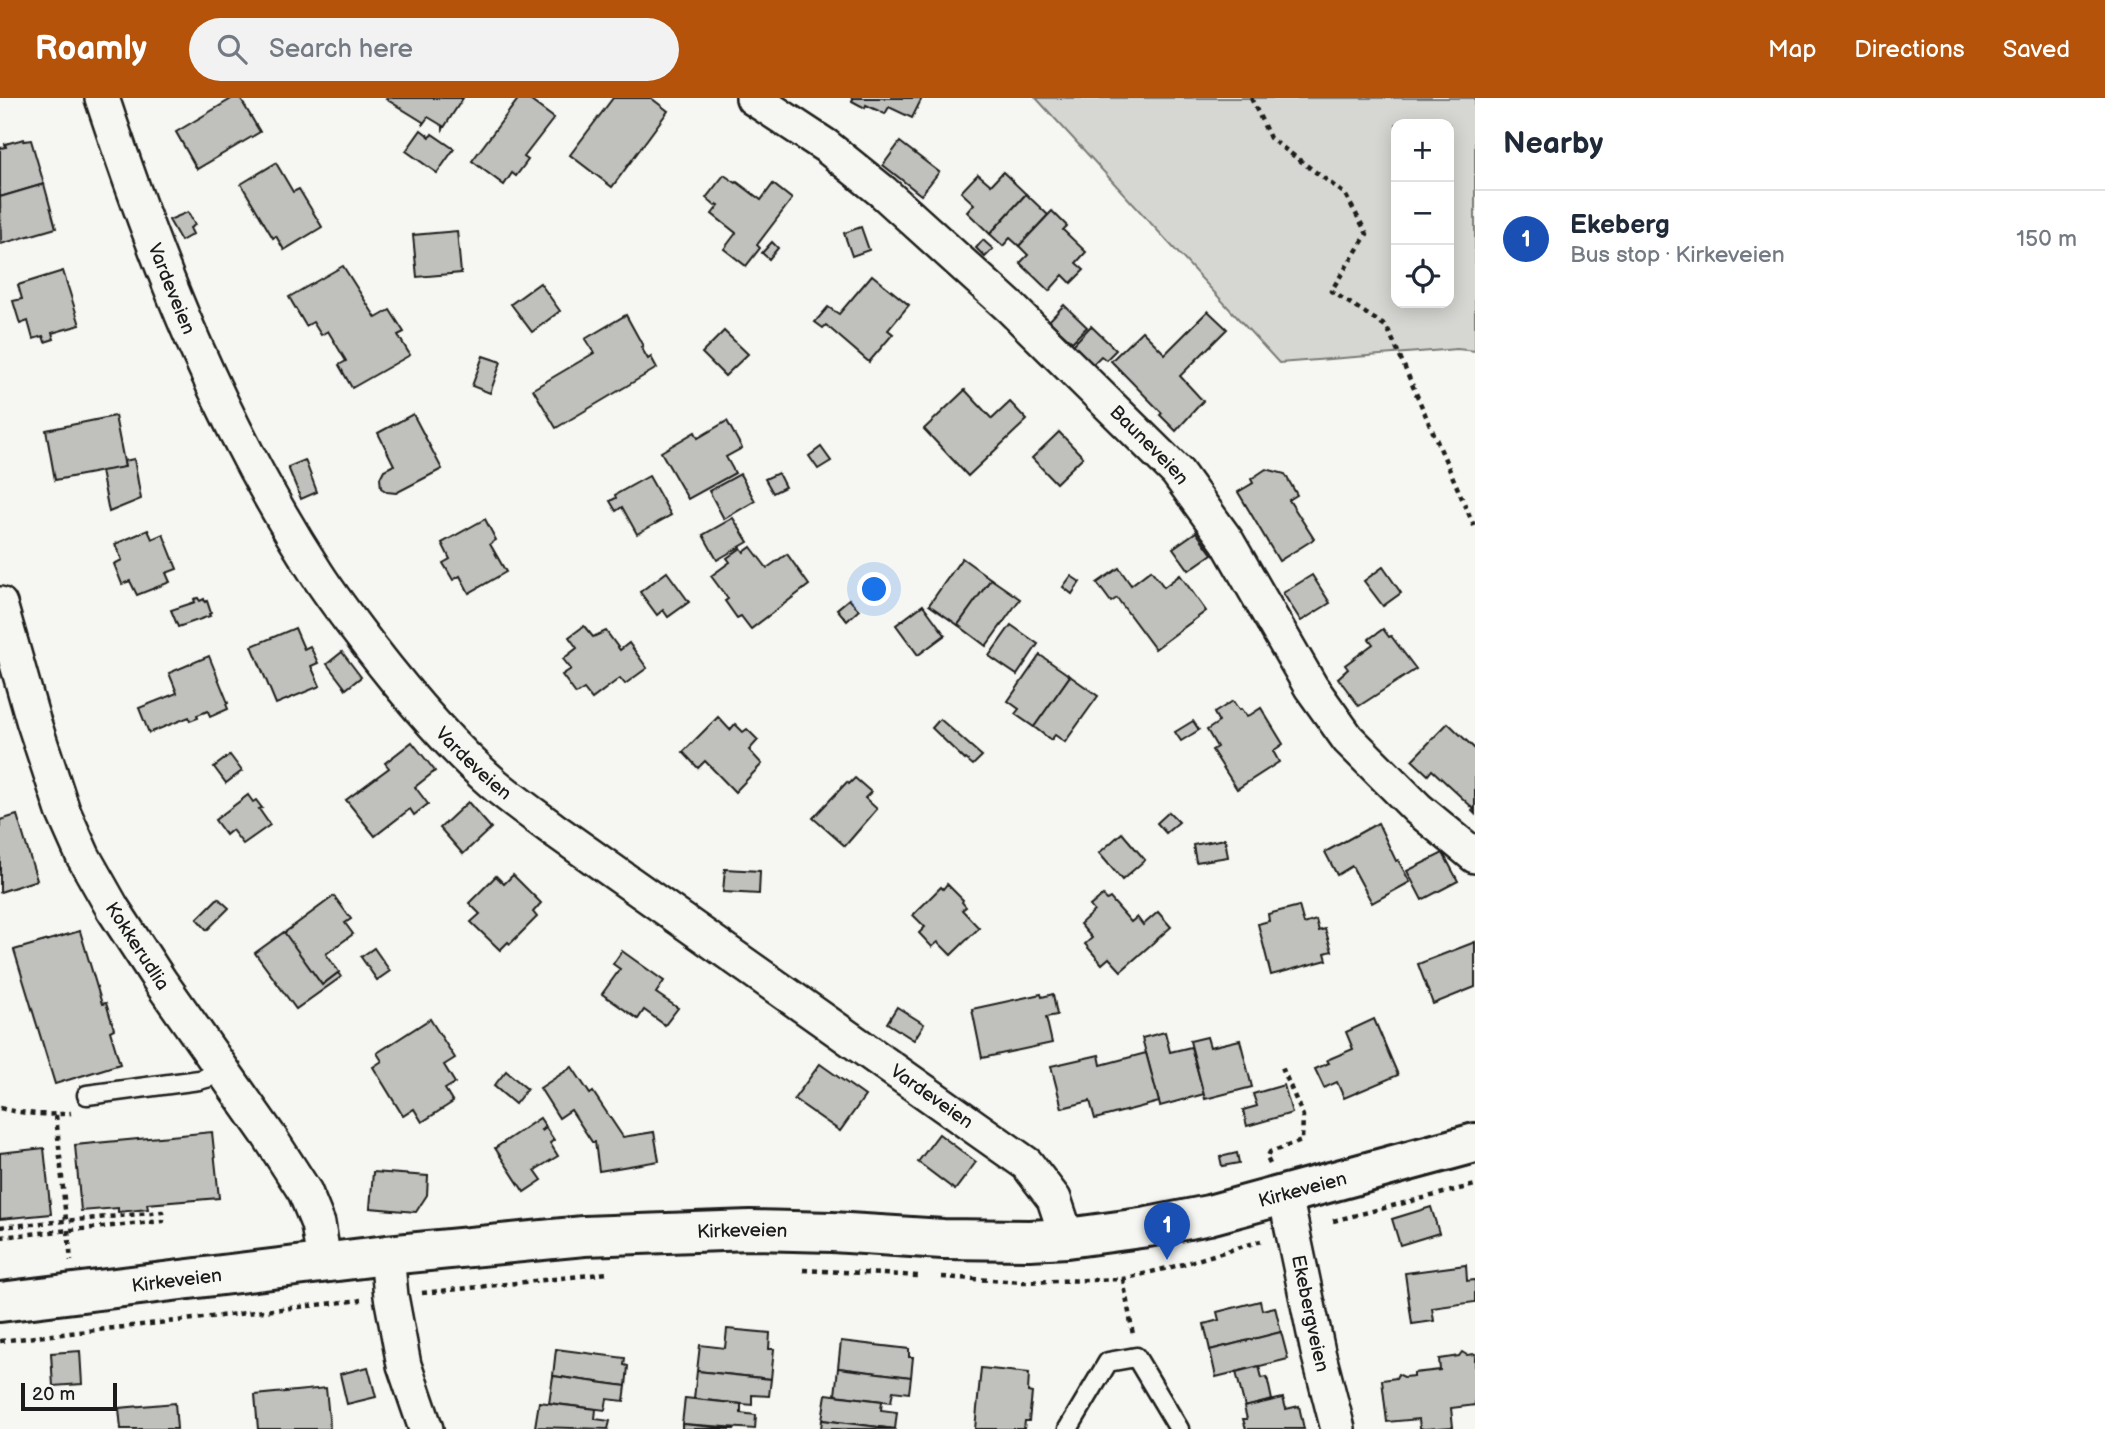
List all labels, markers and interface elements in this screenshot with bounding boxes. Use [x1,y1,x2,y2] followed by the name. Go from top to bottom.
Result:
[189,18,679,81] search box
[35,29,147,69] text: Roamly
[213,30,251,68] icon: search
[269,34,413,65] text: Search here
[1768,35,1816,64] text: Map
[1854,35,1965,64] text: Directions
[2003,35,2070,64] text: Saved
[1391,119,1454,308] map controls
[1391,119,1454,182] button: +
[1503,126,1603,162] text: Nearby
[1391,182,1454,245] button: −
[1570,210,1670,241] text: Ekeberg
[1521,225,1531,253] text: 1
[2016,225,2077,253] text: 150 m
[143,240,200,338] street label: Vardeveien
[1570,241,1785,269] text: Bus stop · Kirkeveien
[1391,245,1454,308] button: locate
[1105,400,1194,489] street label: Bauneveien
[857,572,891,606] your location
[431,722,516,805] street label: Vardeveien
[100,898,174,995] street label: Kokkerudlia
[886,1059,978,1134] street label: Vardeveien
[1256,1167,1349,1213] street label: Kirkeveien
[1144,1202,1190,1260] pin: 1
[697,1218,788,1243] street label: Kirkeveien
[1286,1253,1334,1374] street label: Ekebergveien
[130,1264,223,1297] street label: Kirkeveien
[21,1380,117,1412] scale bar
[32,1383,75,1406] text: 20 m

